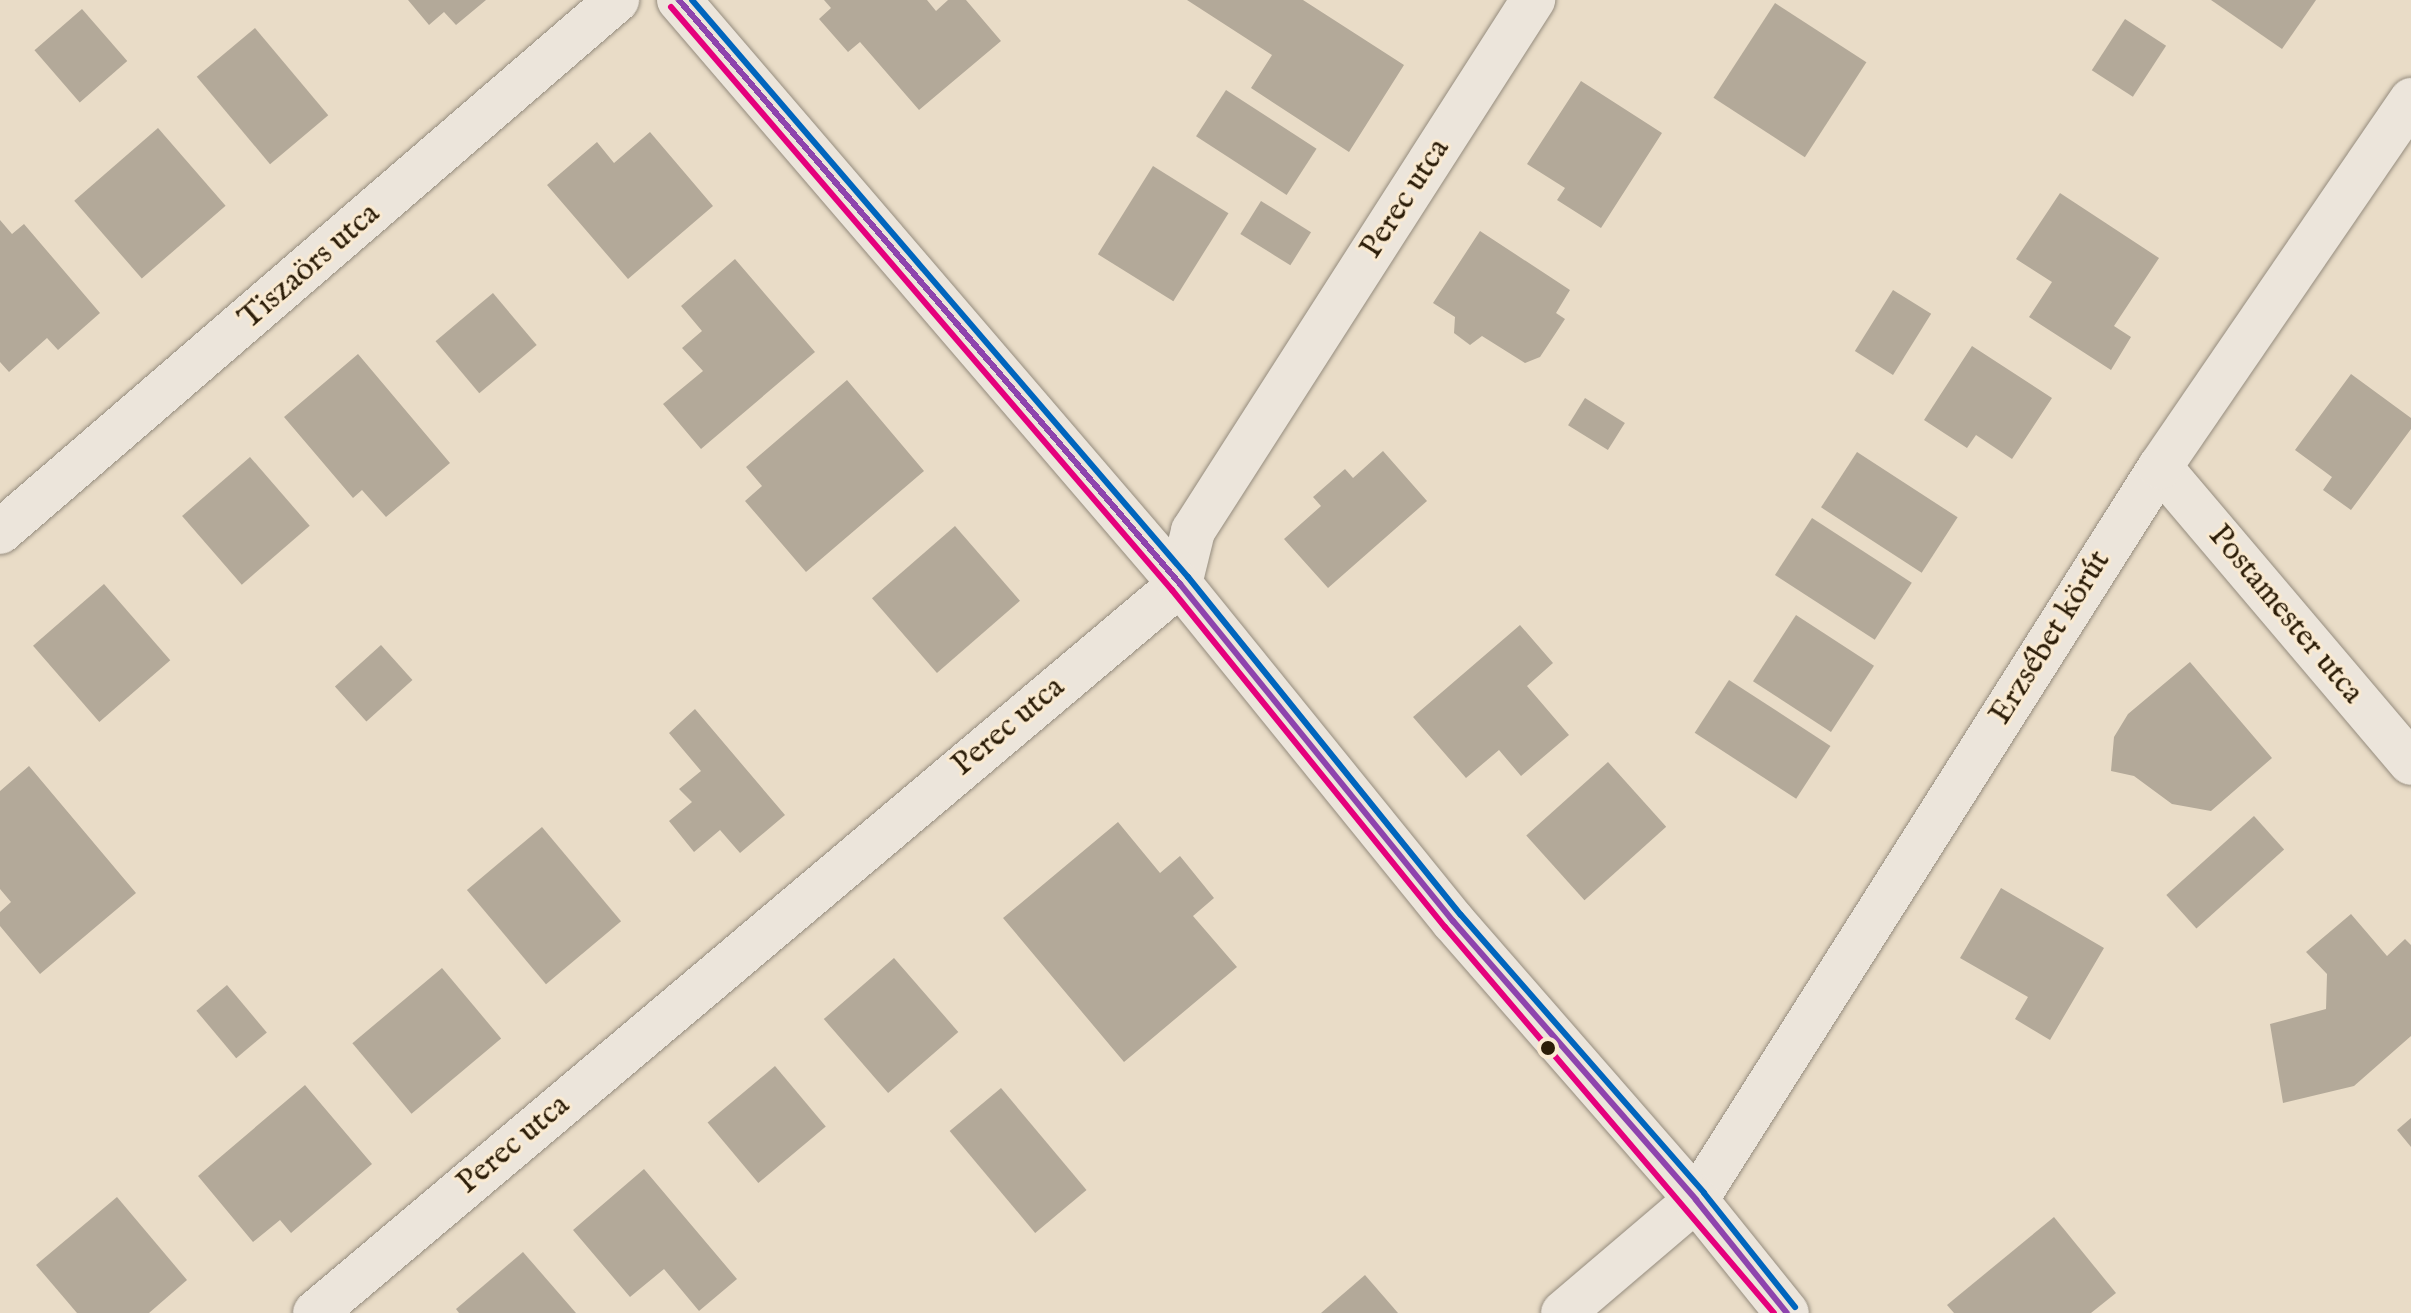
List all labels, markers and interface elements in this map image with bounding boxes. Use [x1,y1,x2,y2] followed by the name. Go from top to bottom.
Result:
[1353,132,1459,266] street label: Perec utca
[232,195,388,339] street label: Tiszaörs utca
[2199,518,2371,712] street label: Postamester utca
[1982,544,2120,732] street label: Erzsébet körút
[945,669,1073,785] street label: Perec utca
[1540,1040,1556,1056] unlabelled marker
[450,1087,578,1203] street label: Perec utca

